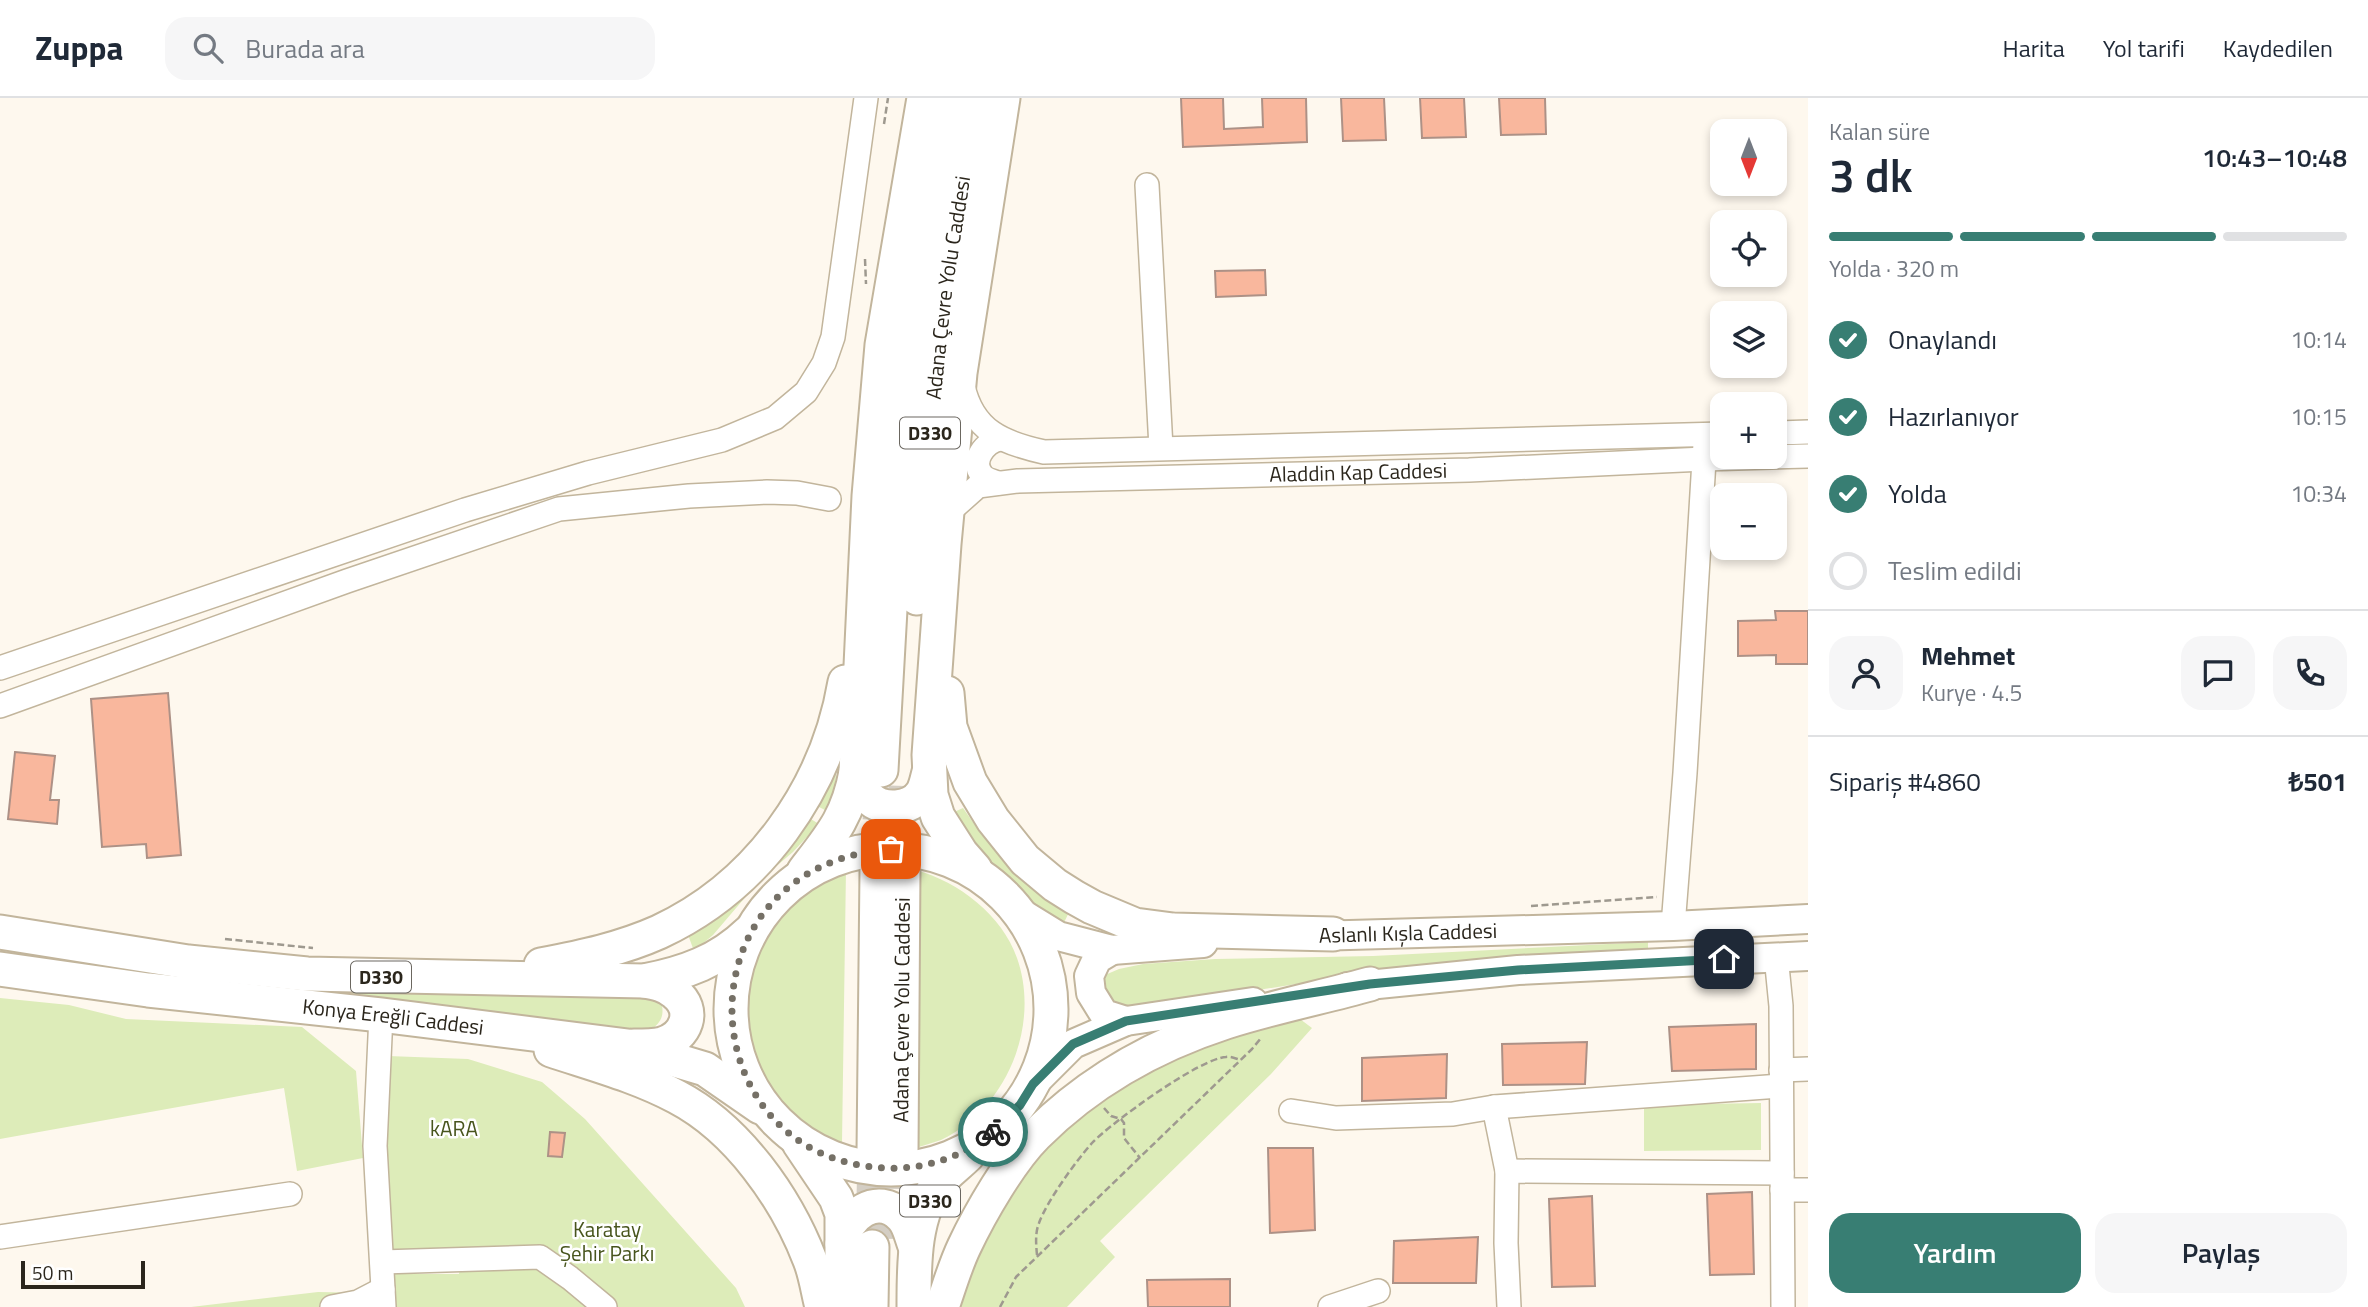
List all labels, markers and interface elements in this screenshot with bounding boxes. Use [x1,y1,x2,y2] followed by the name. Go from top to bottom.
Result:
[165,17,655,80] search box
[35,23,123,73] text: Zuppa
[189,29,227,67] icon: search
[245,29,365,68] text: Burada ara
[2003,30,2065,66] text: Harita
[2103,30,2185,66] text: Yol tarifi
[2223,30,2333,66] text: Kaydedilen
[1829,114,1930,149] text: Kalan süre
[1710,119,1787,196] north arrow
[1710,119,1787,560] map controls
[2202,138,2347,177] text: 10:43–10:48
[1829,140,1913,210] text: 3 dk
[917,173,978,401] street label: Adana Çevre Yolu Caddesi
[1710,210,1787,287] button: locate
[1829,251,1959,286] text: Yolda · 320 m
[1710,301,1787,378] button: layers
[1888,320,1997,359] text: Onaylandı
[1829,321,1867,359] icon: check
[2290,322,2347,357] text: 10:14
[1710,392,1787,469] button: +
[1888,397,2019,436] text: Hazırlanıyor
[1829,398,1867,436] icon: check
[2290,399,2347,434] text: 10:15
[900,418,960,448] road number: D330
[1269,454,1448,490] street label: Aladdin Kap Caddesi
[1888,474,1947,513] text: Yolda
[1829,475,1867,513] icon: check
[2290,476,2347,511] text: 10:34
[1710,483,1787,560] button: −
[1888,551,2022,590] text: Teslim edildi
[1829,636,1903,710] button: person
[1921,636,2015,675] text: Mehmet
[2181,636,2255,710] button: chat
[2273,636,2347,710] button: phone
[1921,675,2022,710] text: Kurye · 4.5
[1829,762,1981,801] text: Sipariş #4860
[2288,762,2347,801] text: ₺501
[861,819,921,879] pin
[872,830,910,868] icon: bag
[884,897,918,1123] street label: Adana Çevre Yolu Caddesi
[1318,914,1498,951] street label: Aslanlı Kışla Caddesi
[1694,929,1754,989] pin
[1705,940,1743,978] icon: home
[351,962,411,992] road number: D330
[301,990,486,1043] street label: Konya Ereğli Caddesi
[958,1097,1028,1167] courier
[430,1112,478,1144] park label: kARA
[974,1113,1012,1151] icon: bike
[900,1186,960,1217] road number: D330
[560,1213,654,1269] park label: Karatay Şehir Parkı
[1829,1213,2081,1293] button: Yardım
[2095,1213,2347,1293] button: Paylaş
[21,1258,145,1290] scale bar
[32,1258,73,1287] text: 50 m

